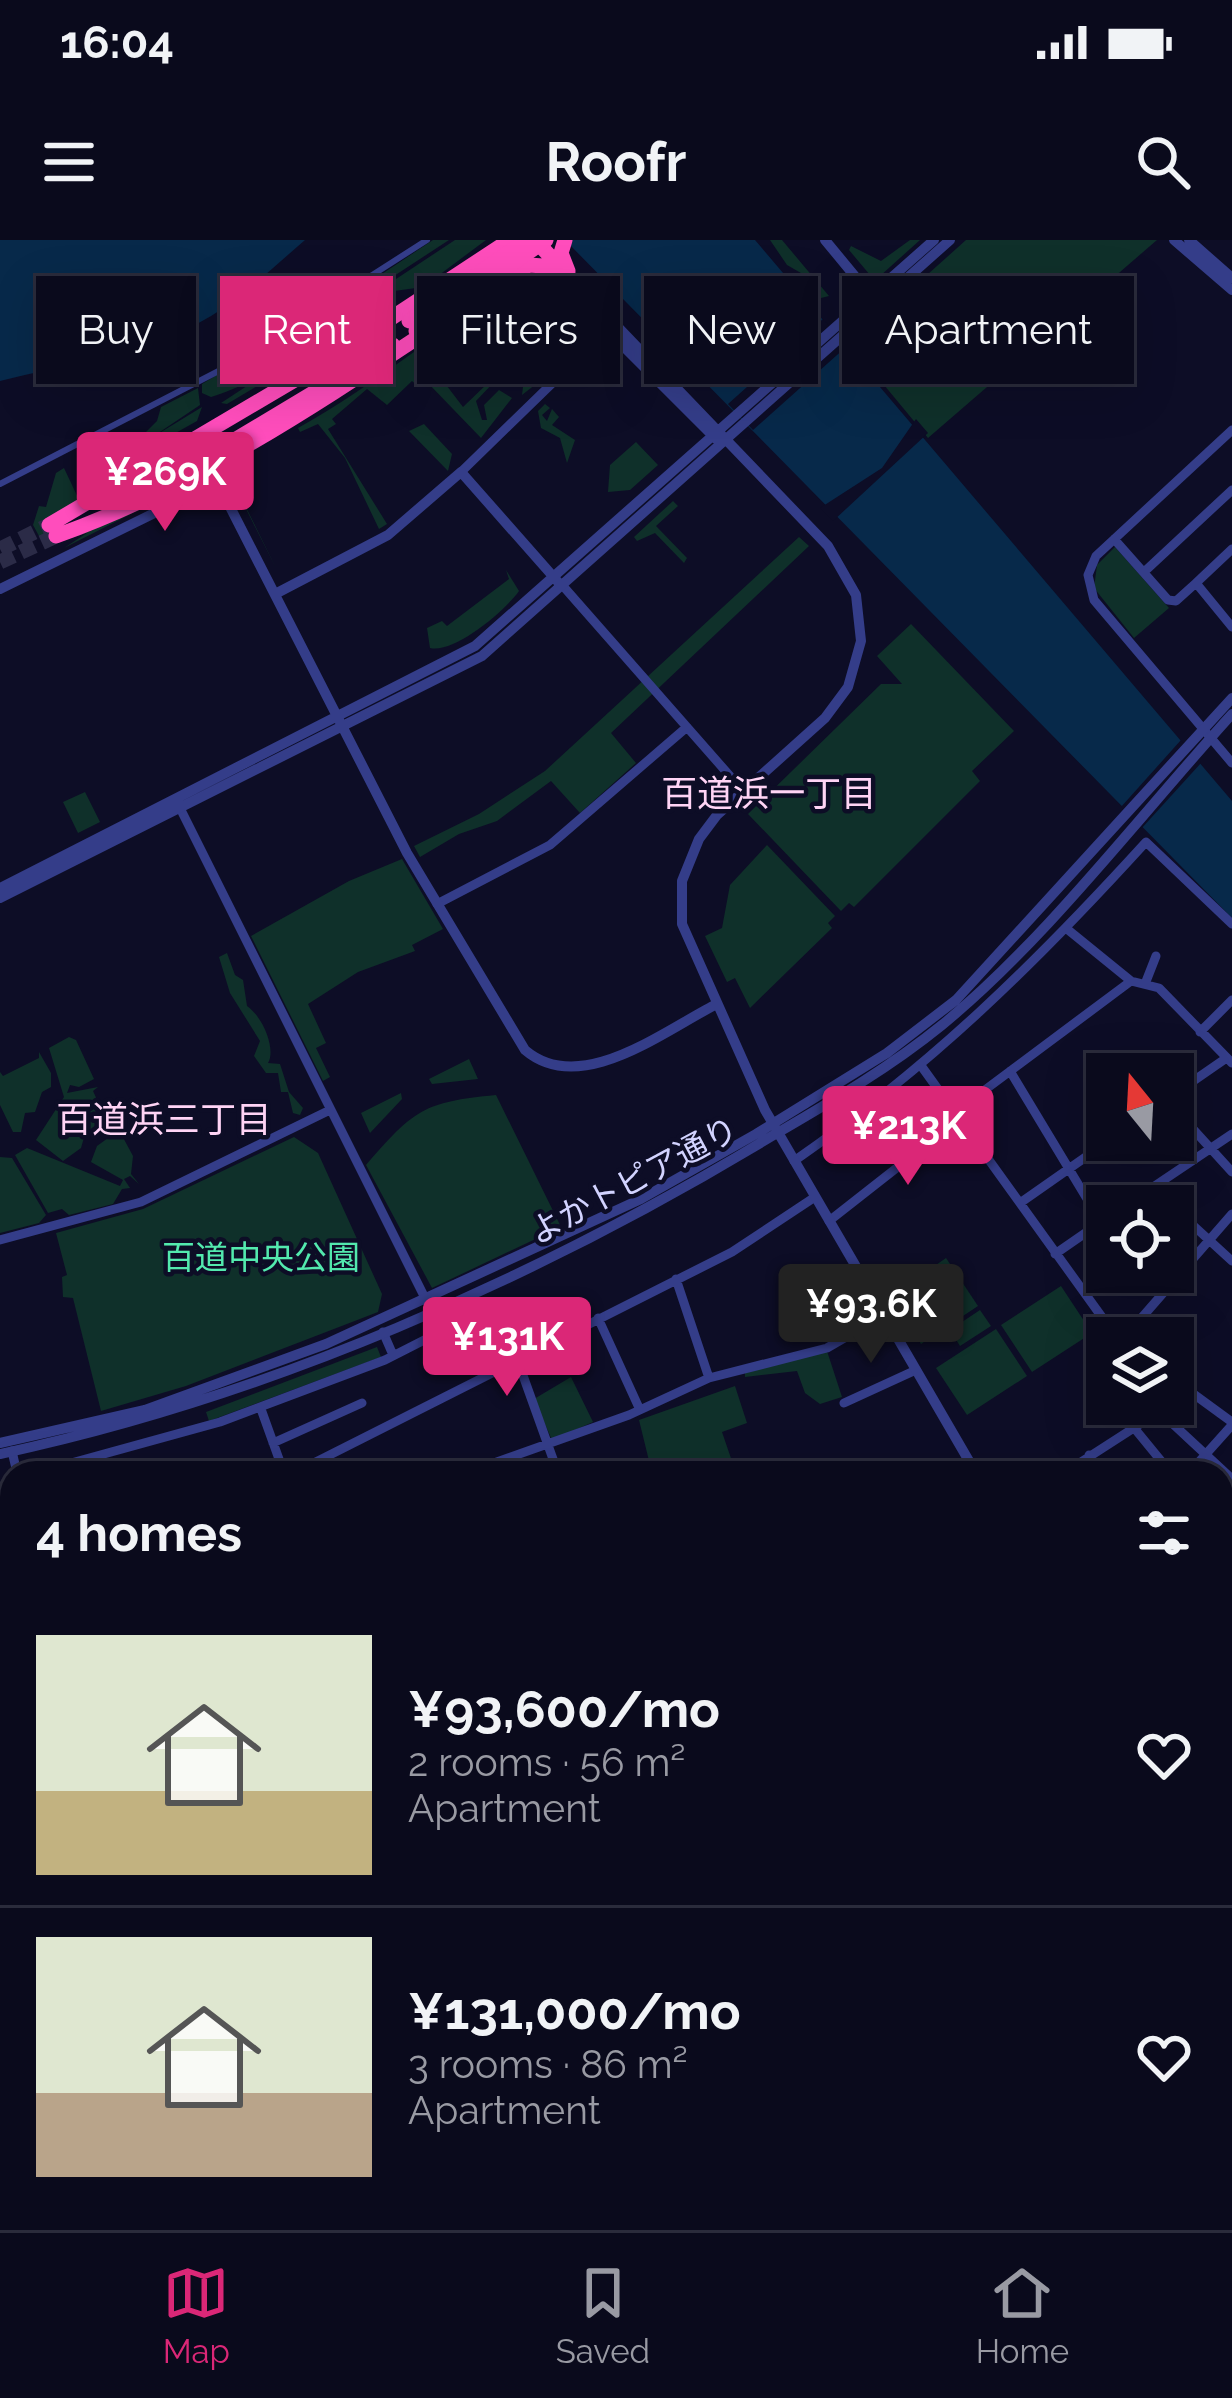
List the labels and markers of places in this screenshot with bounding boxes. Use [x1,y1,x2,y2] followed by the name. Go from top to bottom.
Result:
[81,432,249,534] pin: ¥269K
[824,1086,992,1188] pin: ¥213K
[773,1264,969,1366] pin: ¥93.6K
[423,1297,591,1399] pin: ¥131K

